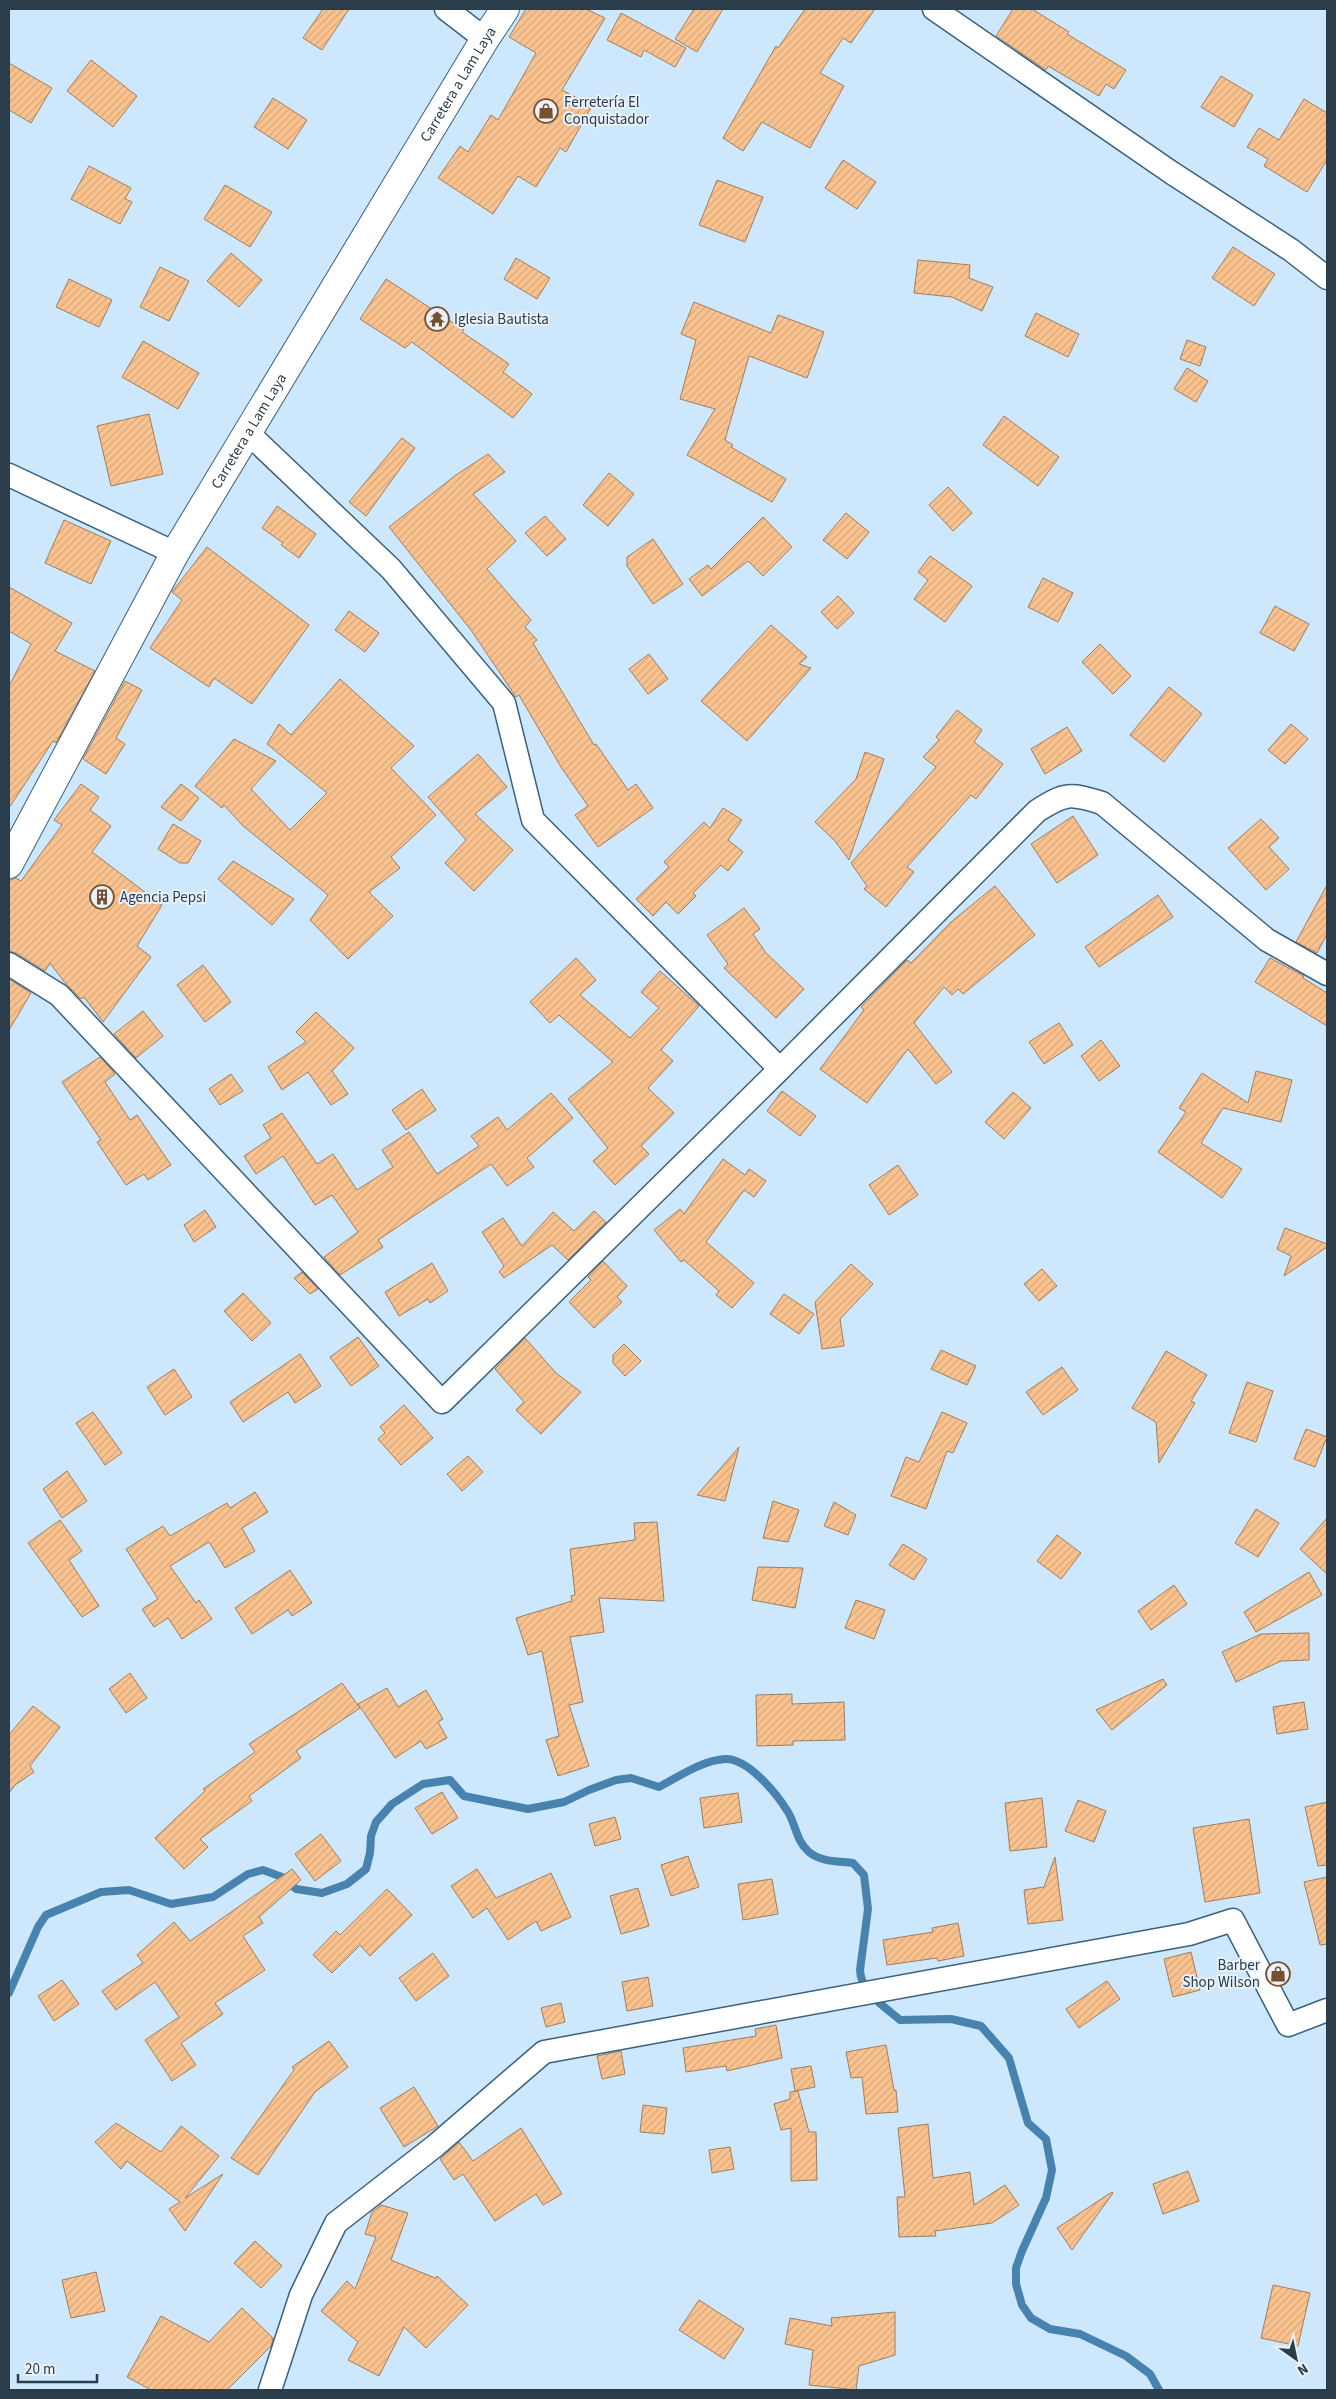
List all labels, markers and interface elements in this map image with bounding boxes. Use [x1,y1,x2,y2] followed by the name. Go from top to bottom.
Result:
[415,23,501,146] street label: Carretera a Lam Laya
[564,92,650,130] place label: Ferretería El Conquistador
[533,98,559,124] shop icon: Ferretería El Conquistador
[424,306,450,332] temple icon: Iglesia Bautista
[454,309,549,330] place label: Iglesia Bautista
[206,370,292,493] street label: Carretera a Lam Laya
[89,884,115,910] building icon: Agencia Pepsi
[120,887,206,908] place label: Agencia Pepsi
[1182,1955,1261,1993] place label: Barber Shop Wilson
[1265,1961,1291,1987] shop icon: Barber Shop Wilson
[1271,2334,1321,2384] north arrow
[18,2352,96,2384] scale bar
[1293,2358,1312,2380] text: N
[25,2359,55,2380] text: 20 m

